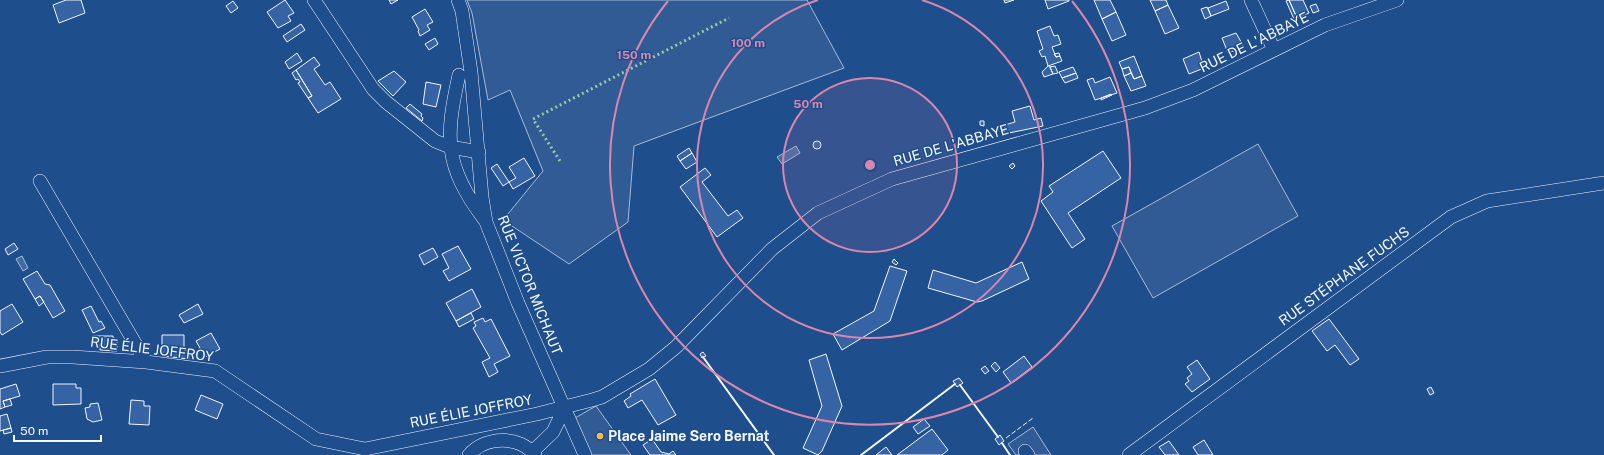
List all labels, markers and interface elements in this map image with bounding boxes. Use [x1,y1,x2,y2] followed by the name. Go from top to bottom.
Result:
[1197,9,1311,75] street label: RUE DE L'ABBAYE
[731,36,765,50] text: 100 m
[617,48,651,62] text: 150 m
[793,97,823,111] text: 50 m
[891,121,1011,169] street label: RUE DE L'ABBAYE
[863,158,877,172] centre of rings
[495,213,565,357] street label: RUE VICTOR MICHAUT
[1275,222,1412,329] street label: RUE STÉPHANE FUCHS
[89,333,215,365] street label: RUE ÉLIE JOFFROY
[408,390,534,431] street label: RUE ÉLIE JOFFROY
[14,417,101,443] scale bar
[20,424,48,438] text: 50 m
[608,428,770,444] place label: Place Jaime Sero Bernat
[595,431,605,441] marker: Place Jaime Sero Bernat

